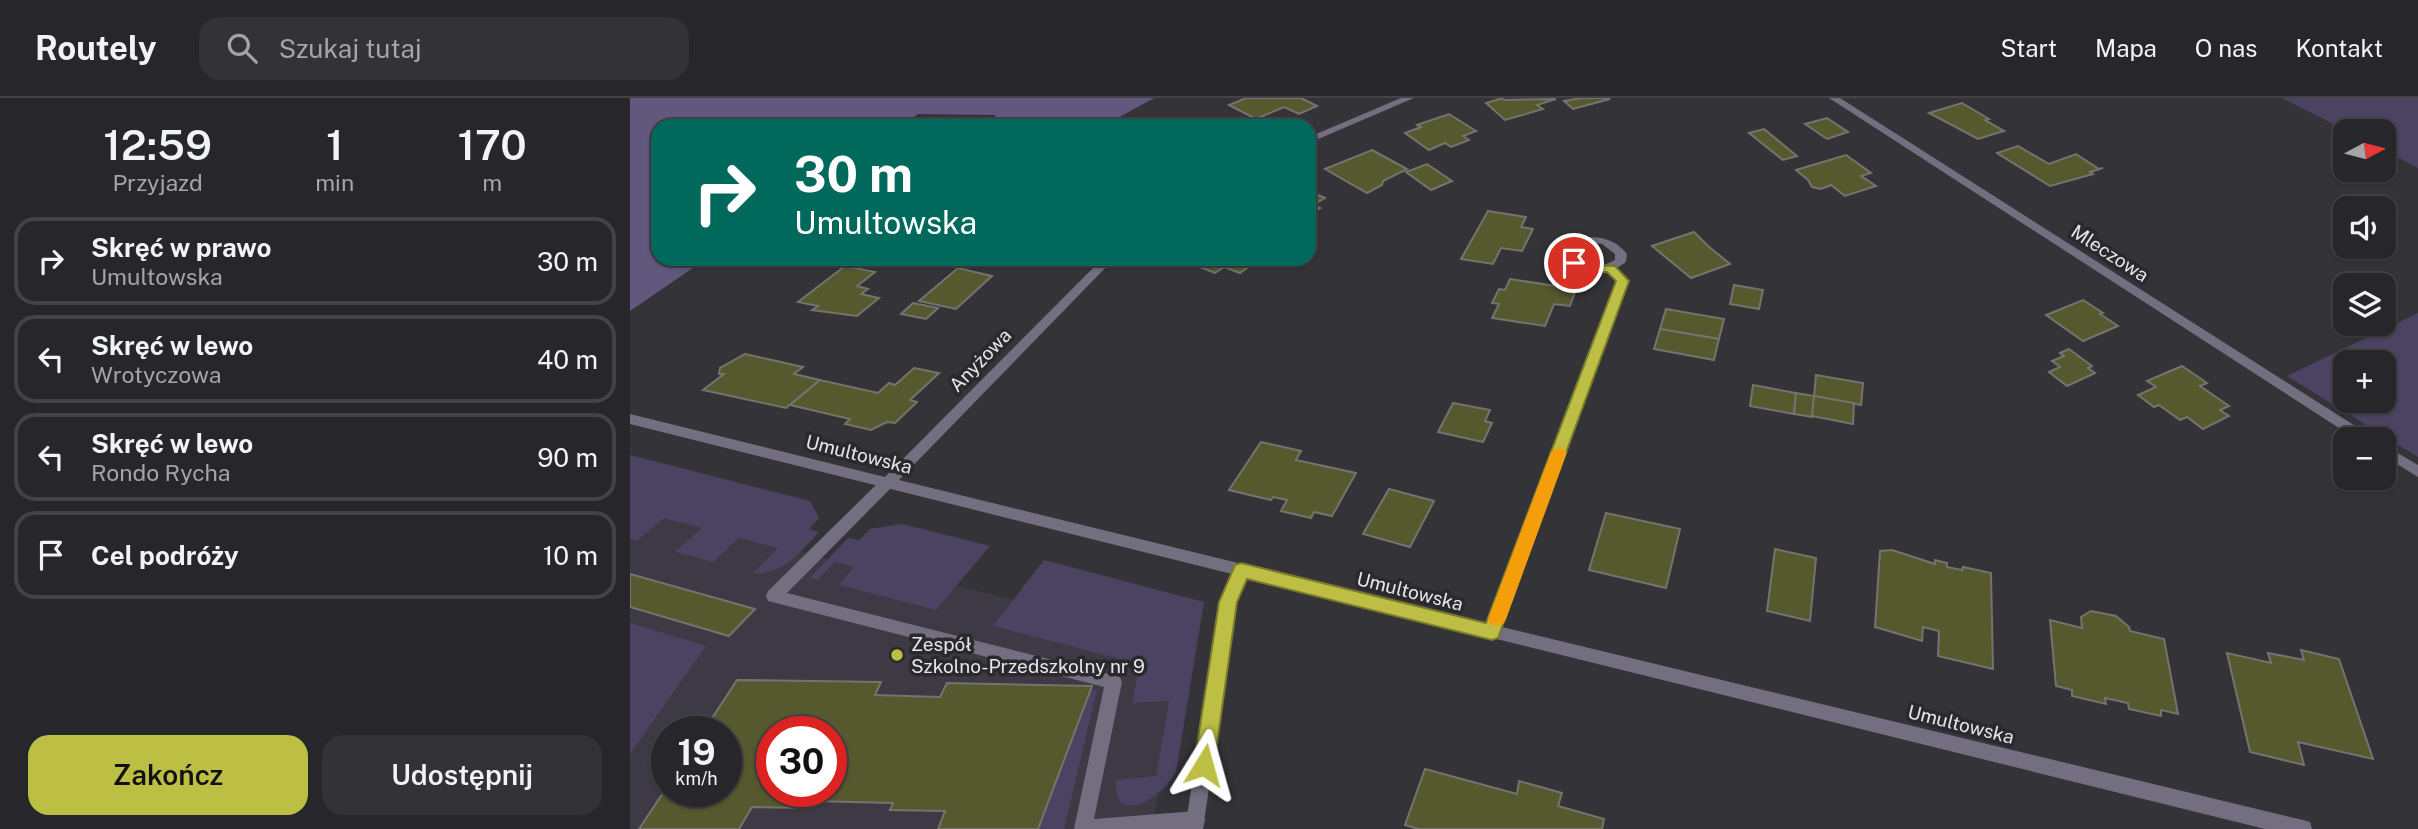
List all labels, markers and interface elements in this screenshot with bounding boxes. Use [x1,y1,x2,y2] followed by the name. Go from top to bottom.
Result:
[199,17,689,80] search box
[35,29,157,67] text: Routely
[223,29,261,67] icon: search
[279,33,422,64] text: Szukaj tutaj
[2000,34,2057,62] text: Start
[2095,34,2157,62] text: Mapa
[2195,34,2257,62] text: O nas
[2295,34,2383,62] text: Kontakt
[2333,119,2396,182] north arrow
[2333,119,2396,490] map controls
[103,120,212,169] text: 12:59
[326,120,344,169] text: 1
[458,120,527,169] text: 170
[794,145,913,203] text: 30 m
[679,147,770,238] icon: right
[112,169,203,196] text: Przyjazd
[315,169,354,196] text: min
[482,169,502,196] text: m
[2333,196,2396,259] button: sound
[794,204,977,241] text: Umultowska
[2067,220,2153,286] street label: Mleczowa
[91,232,271,263] text: Skręć w prawo
[1544,233,1604,293] pin
[32,242,70,280] icon: right
[1555,244,1593,282] icon: arrive
[537,246,598,277] text: 30 m
[91,263,223,290] text: Umultowska
[2333,273,2396,336] button: layers
[945,324,1015,396] street label: Anyżowa
[91,330,253,361] text: Skręć w lewo
[32,340,70,378] icon: left
[537,344,598,375] text: 40 m
[2333,350,2396,413] button: +
[91,361,222,388] text: Wrotyczowa
[2333,427,2396,490] button: −
[91,428,253,459] text: Skręć w lewo
[804,430,914,478] street label: Umultowska
[32,438,70,476] icon: left
[537,442,598,473] text: 90 m
[91,459,231,486] text: Rondo Rycha
[32,536,70,574] icon: arrive
[91,540,239,571] text: Cel podróży
[543,540,598,571] text: 10 m
[1355,567,1465,615] street label: Umultowska
[911,633,1145,677] place label: Zespół Szkolno-Przedszkolny nr 9
[889,647,905,663] marker: Zespół Szkolno-Przedszkolny nr 9
[1906,700,2016,748] street label: Umultowska
[756,716,847,807] speed limit sign: 30
[1167,728,1241,802] position arrow
[677,732,716,773] text: 19
[28,735,308,815] button: Zakończ
[322,735,602,815] button: Udostępnij
[675,768,718,789] text: km/h

